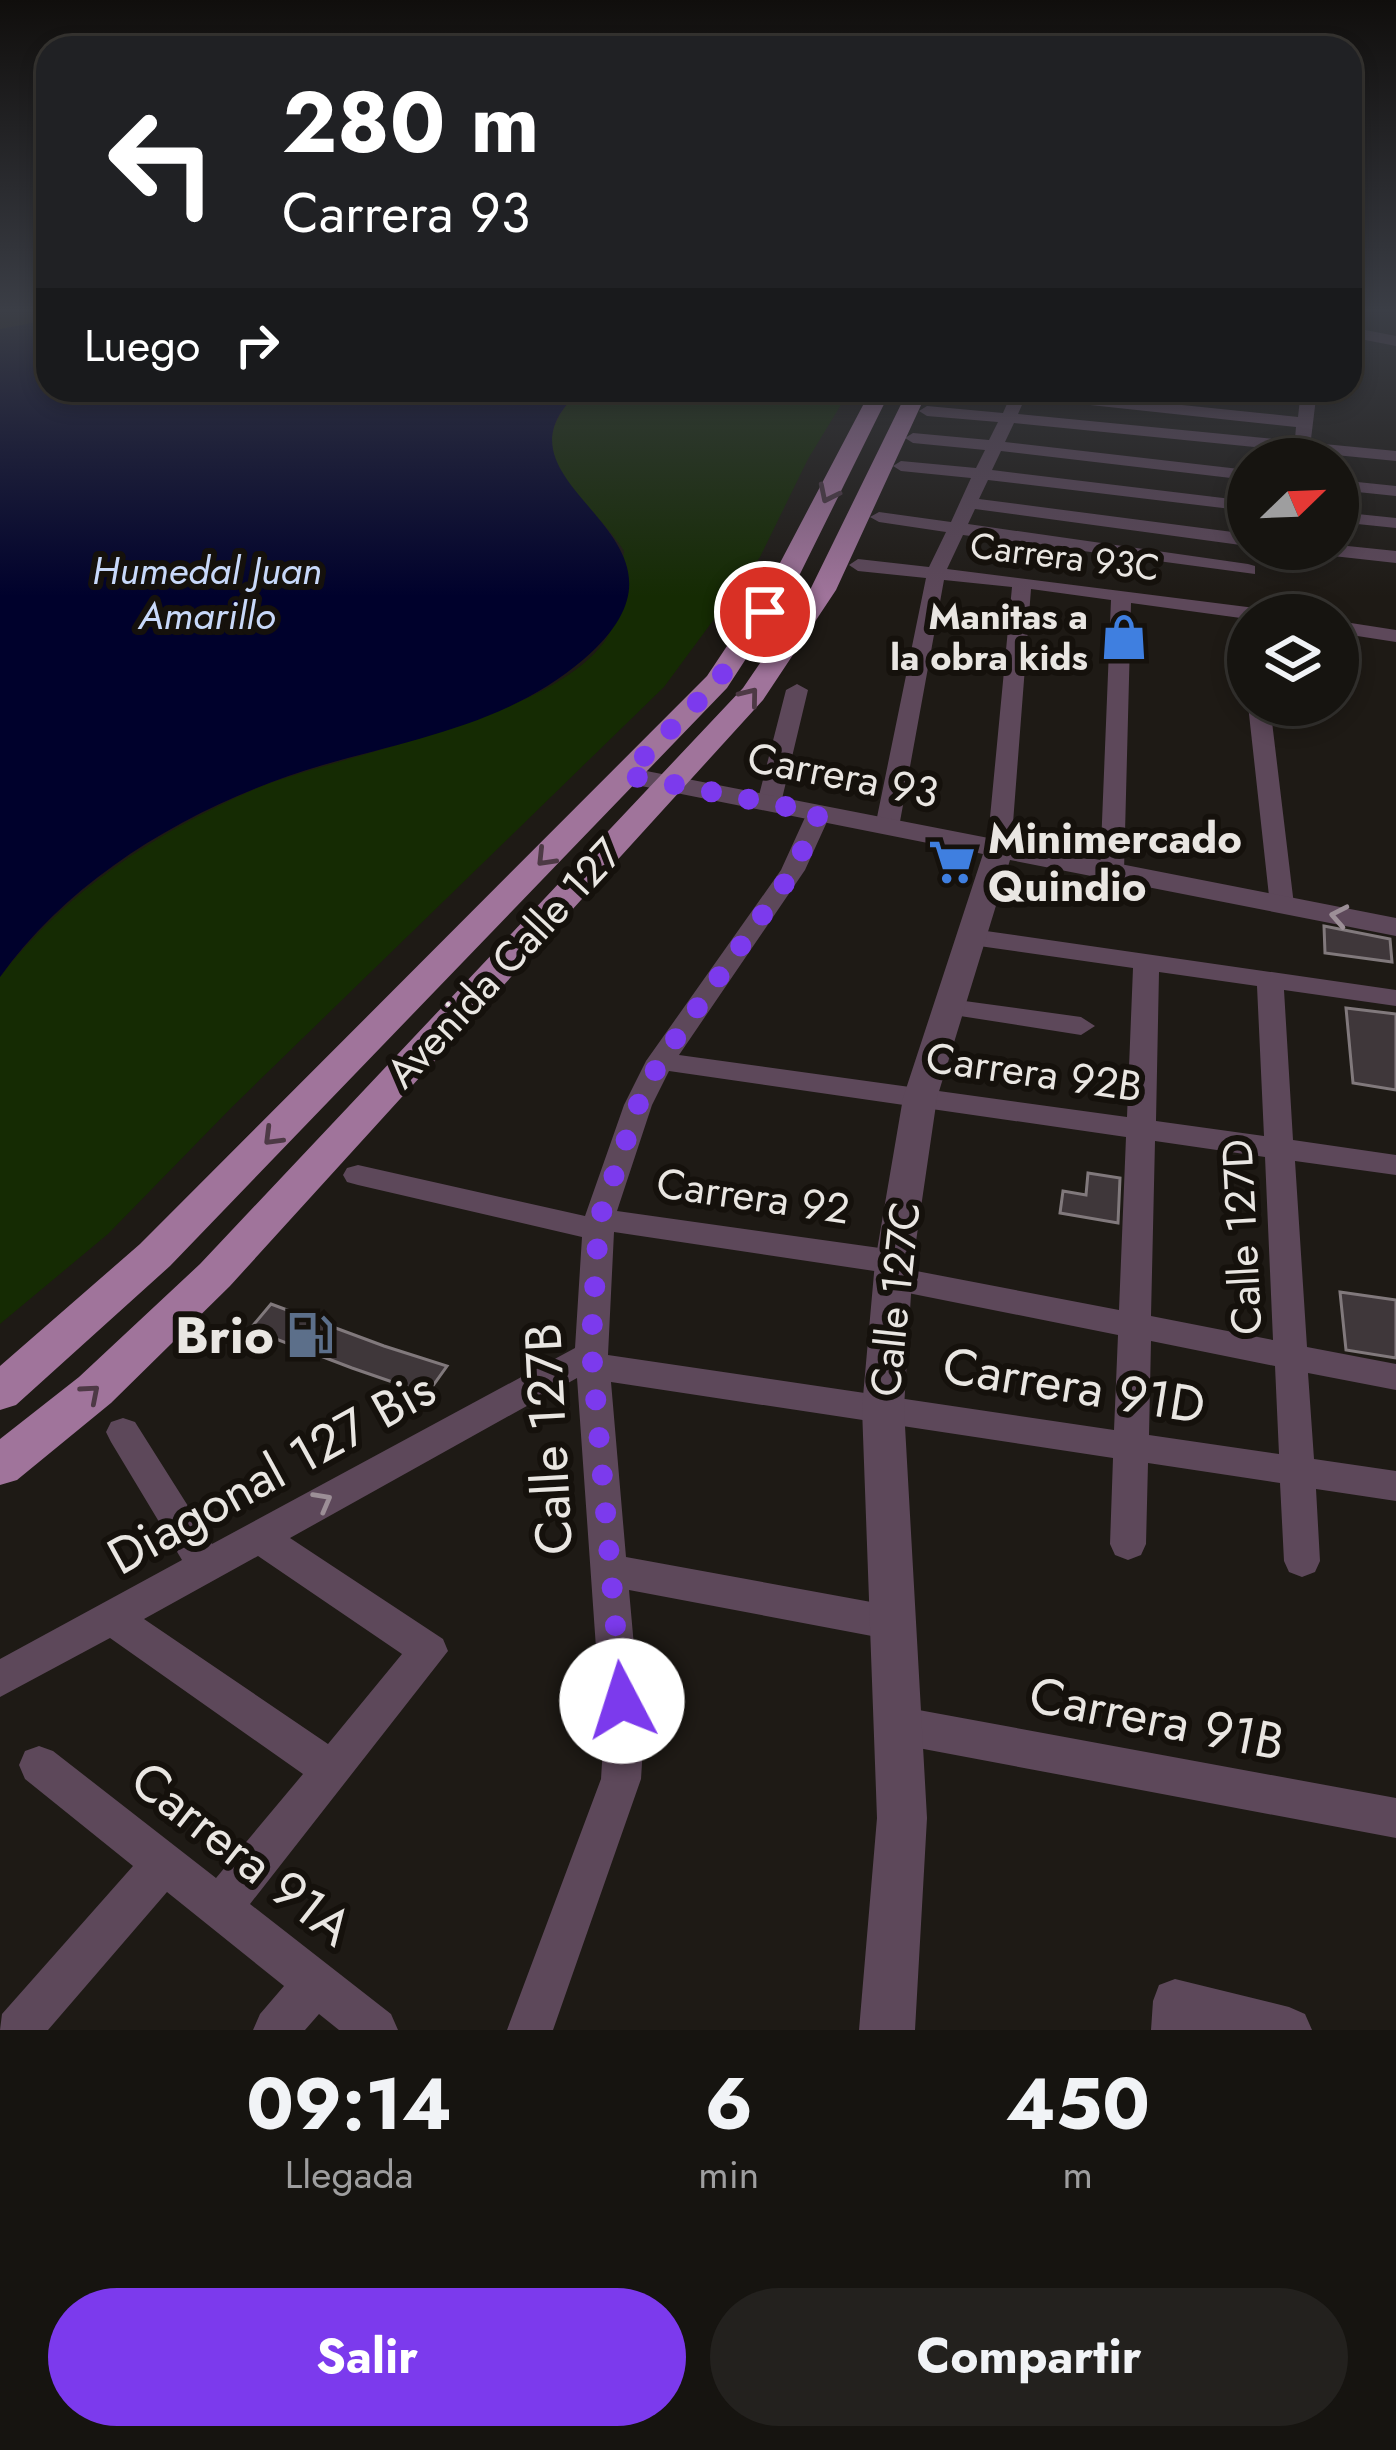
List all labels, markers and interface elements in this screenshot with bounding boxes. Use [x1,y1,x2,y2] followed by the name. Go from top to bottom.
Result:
[282,62,539,184] text: 280 m
[84,84,240,240] icon: left
[282,174,530,252] text: Carrera 93
[224,312,290,378] icon: right
[84,313,200,378] text: Luego
[1227,438,1359,570] north arrow
[1227,438,1359,726] map controls
[819,482,842,503] one-way arrow
[967,519,1163,593] street label: Carrera 93C
[92,542,322,644] water label: Humedal Juan Amarillo
[714,561,816,663] pin
[732,579,798,645] icon: arrive
[890,590,1088,683] place label: Manitas a la obra kids
[1227,594,1359,726] button: layers
[1099,612,1149,662] shop icon: Manitas a la obra kids
[736,688,757,710] one-way arrow
[742,727,944,823] street label: Carrera 93
[988,808,1242,917] place label: Minimercado Quindio
[372,824,636,1102] street label: Avenida Calle 127
[927,837,977,887] supermarket icon: Minimercado Quindio
[537,844,559,866] one-way arrow
[1330,904,1350,930] one-way arrow
[922,1027,1146,1117] street label: Carrera 92B
[264,1123,286,1145] one-way arrow
[1206,1138,1278,1336] street label: Calle 127D
[653,1152,853,1240] street label: Carrera 92
[854,1199,936,1399] street label: Calle 127C
[175,1298,274,1372] place label: Brio
[285,1310,335,1360] fuel station icon: Brio
[505,1321,591,1557] street label: Calle 127B
[938,1328,1210,1442] street label: Carrera 91D
[94,1351,448,1593] street label: Diagonal 127 Bis
[77,1385,99,1407] one-way arrow
[311,1492,332,1515] one-way arrow
[559,1638,685,1764] position arrow
[1023,1657,1291,1779] street label: Carrera 91B
[115,1743,369,1963] street label: Carrera 91A
[246,2052,452,2156] text: 09:14
[705,2052,753,2156] text: 6
[1005,2052,1150,2156] text: 450
[285,2146,413,2203] text: Llegada
[698,2146,759,2203] text: min
[1062,2146,1093,2203] text: m
[48,2288,686,2426] button: Salir
[710,2288,1348,2426] button: Compartir

